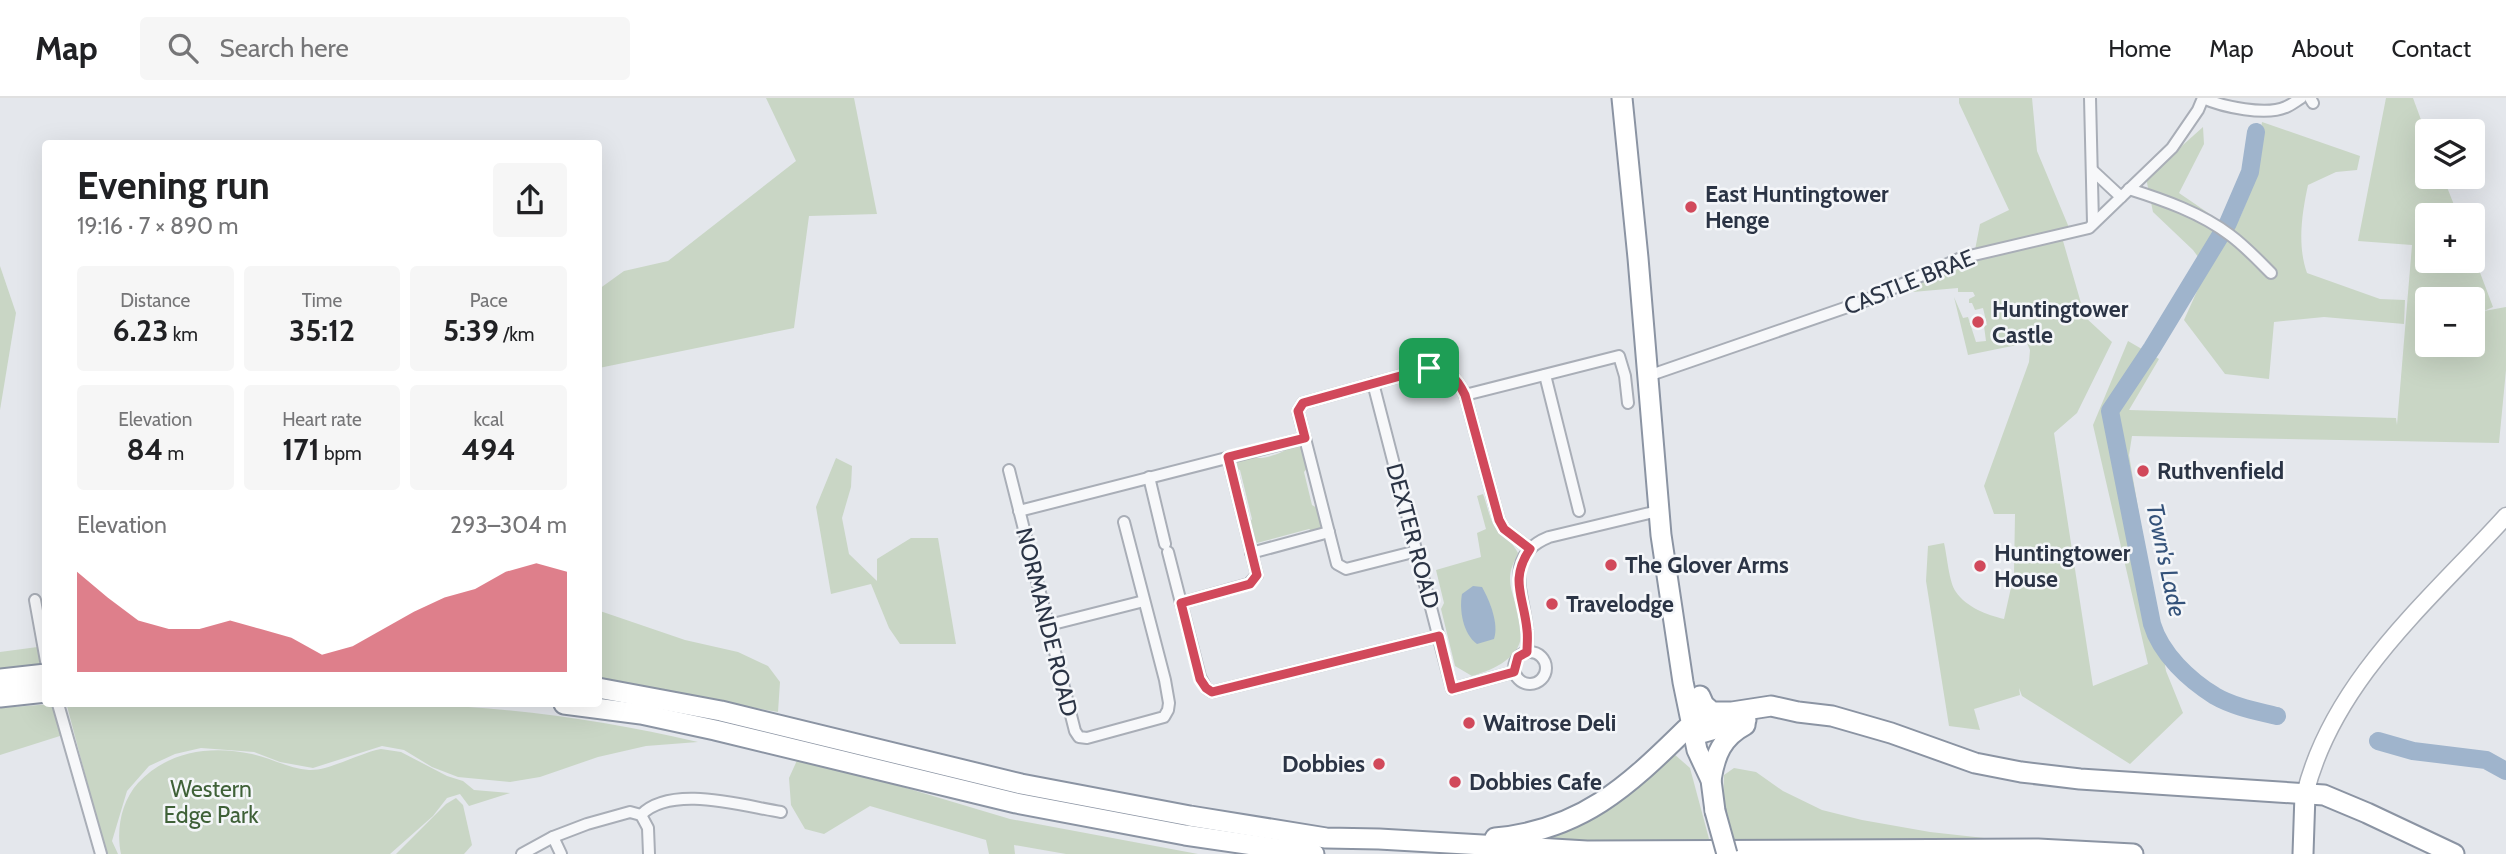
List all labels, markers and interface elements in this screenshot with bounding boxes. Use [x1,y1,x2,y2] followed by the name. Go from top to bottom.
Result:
[140,17,630,80] search box
[35,28,98,68] text: Map
[164,29,202,67] icon: search
[220,32,349,64] text: Search here
[2108,34,2171,63] text: Home
[2209,34,2254,63] text: Map
[2292,34,2354,63] text: About
[2392,34,2471,63] text: Contact
[2415,119,2485,357] map controls
[2415,119,2485,189] button: layers
[77,162,270,209] text: Evening run
[493,163,567,237] button: share
[1705,180,1889,234] place label: East Huntingtower Henge
[1683,199,1699,215] marker: East Huntingtower Henge
[2415,203,2485,273] button: +
[77,212,238,240] text: 19:16 · 7 × 890 m
[1840,243,1978,321] street label: CASTLE BRAE
[2415,287,2485,357] button: −
[120,289,190,312] text: Distance
[302,289,342,312] text: Time
[470,289,508,312] text: Pace
[1992,295,2129,349] place label: Huntingtower Castle
[113,312,168,349] text: 6.23
[289,312,355,349] text: 35:12
[443,312,499,349] text: 5:39
[1970,314,1986,330] marker: Huntingtower Castle
[168,323,198,346] text: km
[499,323,534,346] text: /km
[1399,338,1459,398] pin
[1410,349,1448,387] icon: arrive
[118,408,192,431] text: Elevation
[282,408,362,431] text: Heart rate
[474,408,504,431] text: kcal
[126,431,163,468] text: 84
[282,431,320,468] text: 171
[462,431,516,468] text: 494
[163,442,184,465] text: m
[320,442,362,465] text: bpm
[2157,457,2284,485] place label: Ruthvenfield
[1380,460,1446,612] street label: DEXTER ROAD
[2135,463,2151,479] marker: Ruthvenfield
[2140,501,2193,619] water label: Town's Lade
[77,511,167,539] text: Elevation
[450,511,567,539] text: 293–304 m
[1010,525,1084,719] street label: NORMANDE ROAD
[1994,539,2131,593] place label: Huntingtower House
[1625,551,1789,579] place label: The Glover Arms
[1603,557,1619,573] marker: The Glover Arms
[1972,558,1988,574] marker: Huntingtower House
[1566,590,1674,618] place label: Travelodge
[1544,596,1560,612] marker: Travelodge
[1483,709,1616,737] place label: Waitrose Deli
[1461,715,1477,731] marker: Waitrose Deli
[1282,750,1365,778] place label: Dobbies
[1371,756,1387,772] marker: Dobbies
[1469,768,1602,796] place label: Dobbies Cafe
[1447,774,1463,790] marker: Dobbies Cafe
[164,775,259,829] park label: Western Edge Park

